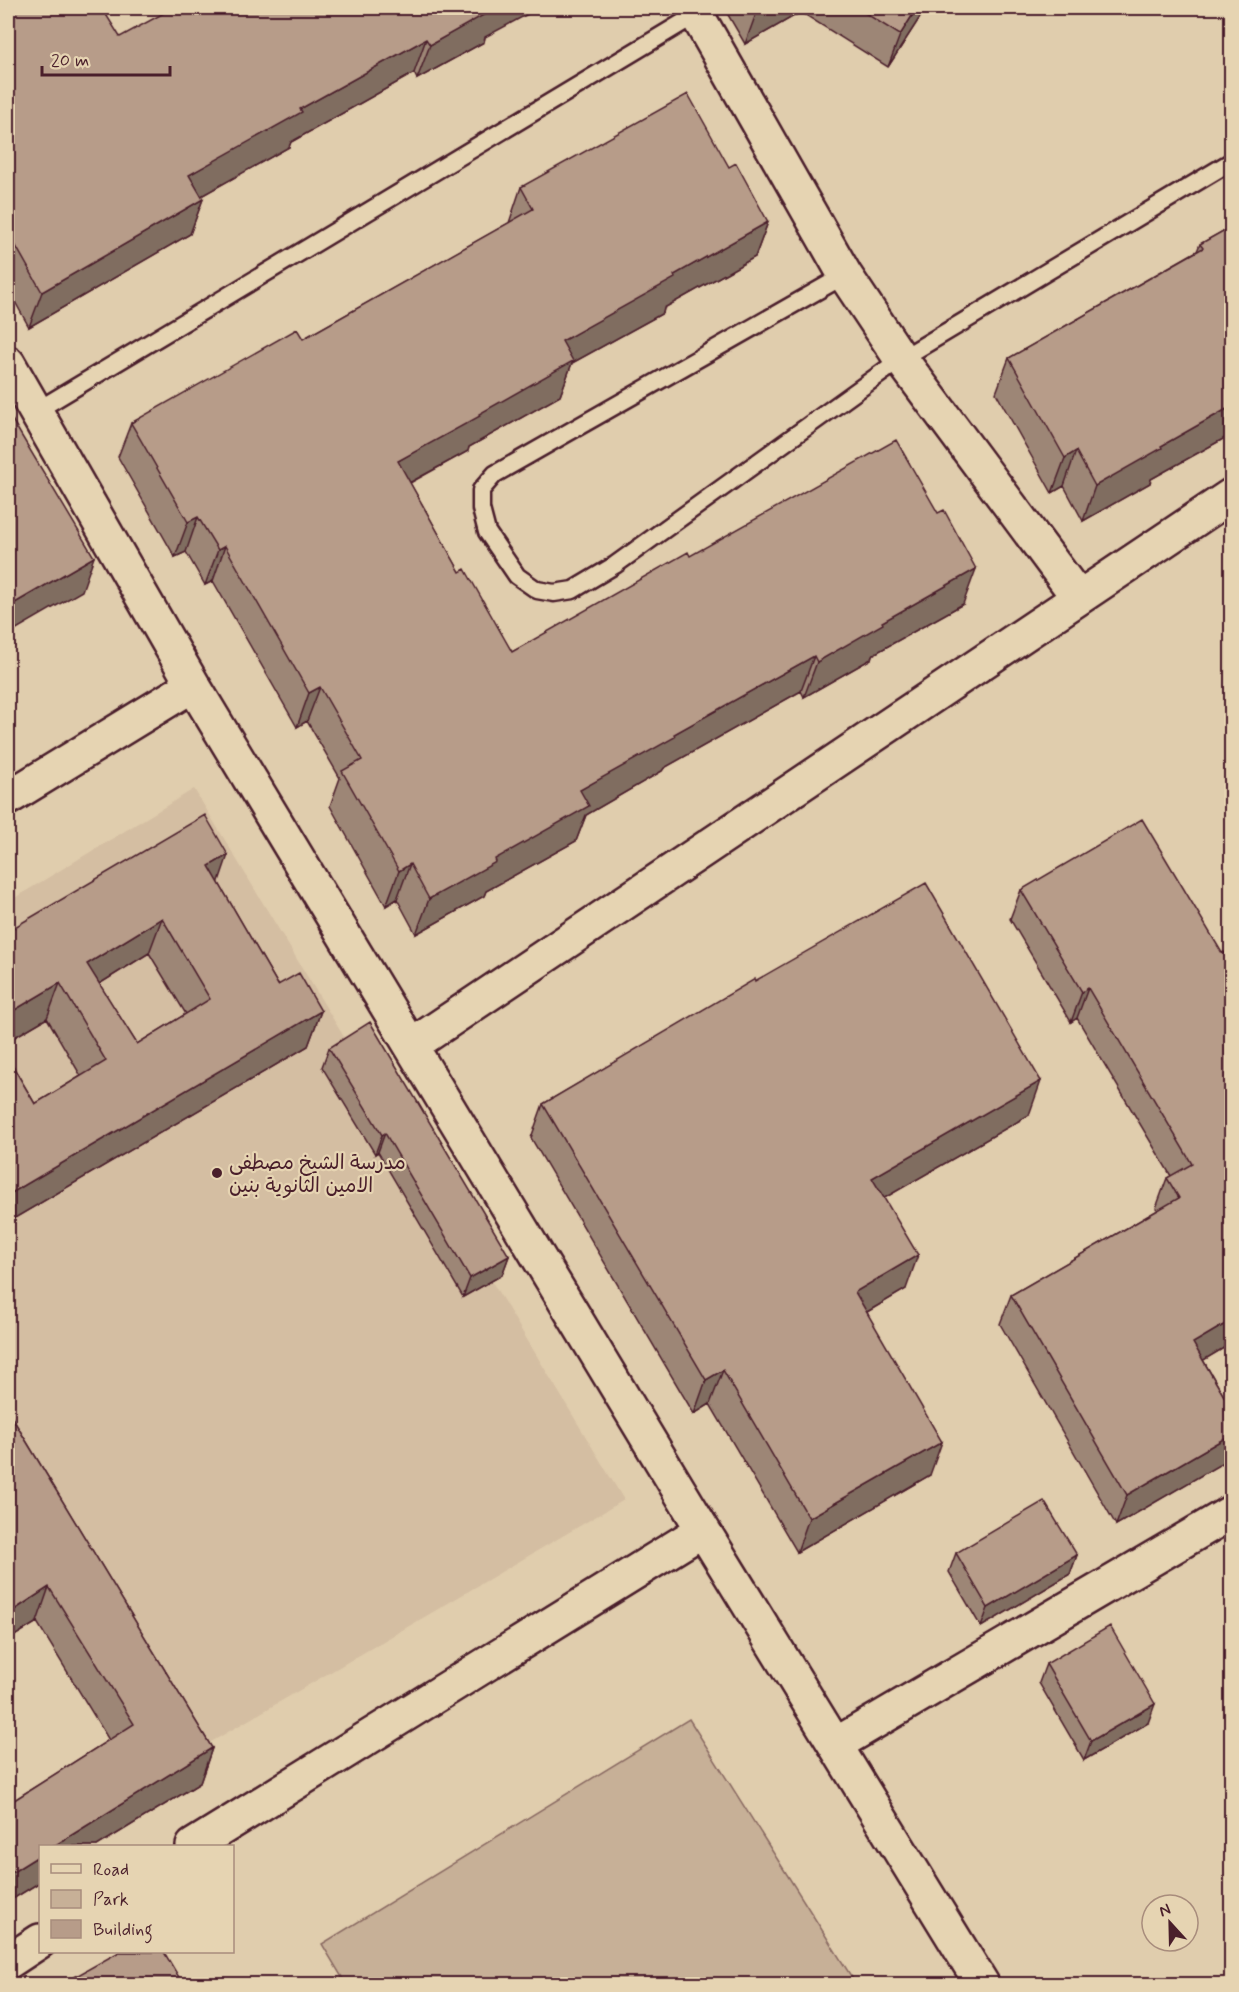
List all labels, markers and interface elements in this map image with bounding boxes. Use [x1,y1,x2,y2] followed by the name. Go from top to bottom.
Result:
[42,39,170,77] scale bar
[51,49,89,73] text: 20 m
[229,1150,406,1200] place label: مدرسة الشيخ مصطفى الامين الثانوية بنين
[210,1166,224,1180] marker: مدرسة الشيخ مصطفى الامين الثانوية بنين
[39,1845,234,1953] legend
[93,1858,129,1882] text: Road
[93,1888,129,1912] text: Park
[1140,1893,1200,1953] north arrow
[1156,1899,1174,1922] text: N
[93,1918,153,1944] text: Building

